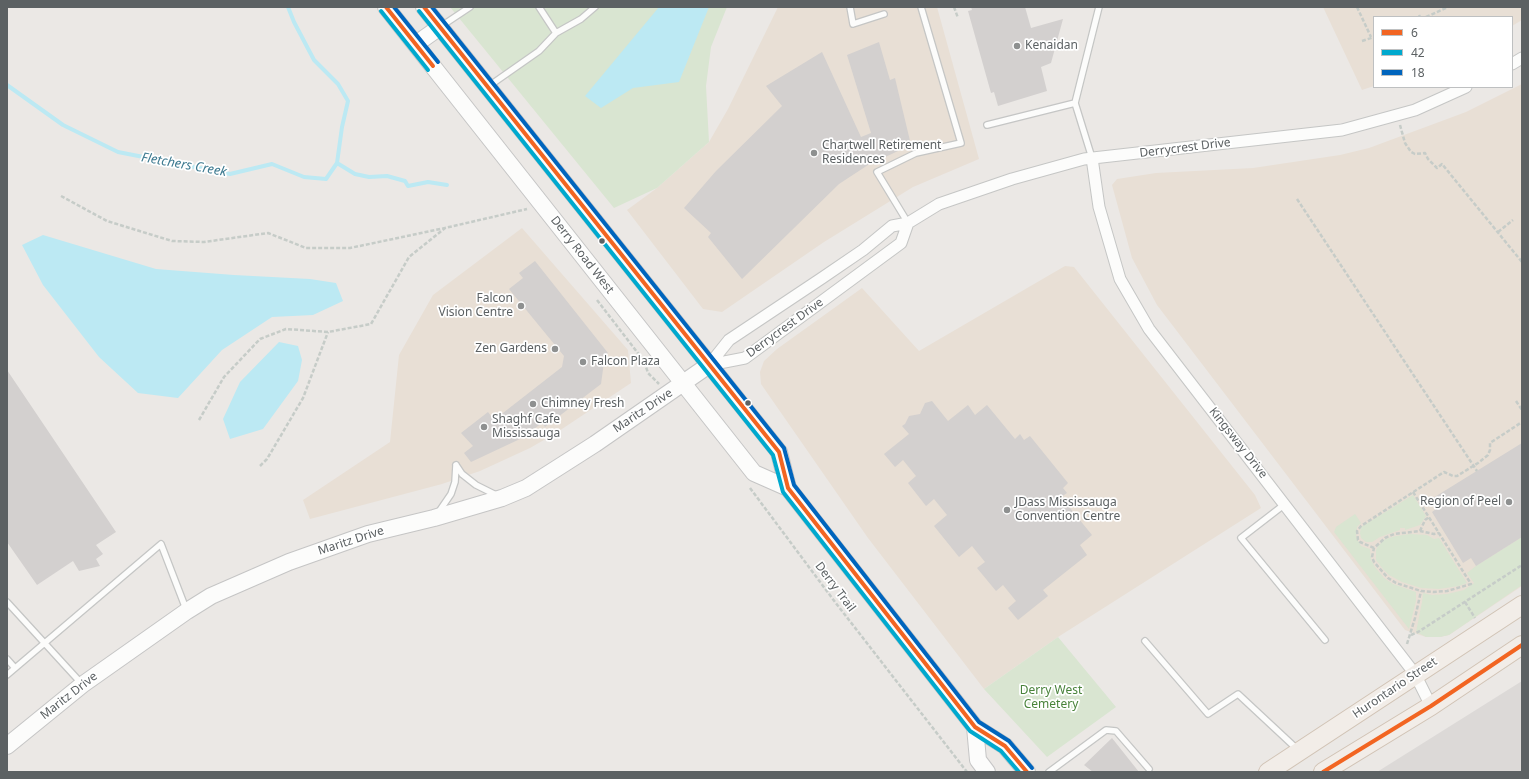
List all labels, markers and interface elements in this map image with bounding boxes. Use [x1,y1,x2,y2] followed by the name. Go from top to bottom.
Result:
[1373,16,1513,88] legend
[1411,24,1418,41] text: 6
[1025,39,1078,53] place label: Kenaidan
[1012,41,1022,51] marker: Kenaidan
[1411,44,1425,61] text: 42
[1411,64,1425,81] text: 18
[1139,135,1231,161] street label: Derrycrest Drive
[822,139,941,167] place label: Chartwell Retirement Residences
[809,148,819,158] marker: Chartwell Retirement Residences
[140,150,228,180] water label: Fletchers Creek
[547,213,617,297] street label: Derry Road West
[597,236,607,246] unlabelled marker
[438,292,513,320] place label: Falcon Vision Centre
[744,295,826,361] street label: Derrycrest Drive
[516,301,526,311] marker: Falcon Vision Centre
[475,342,547,356] place label: Zen Gardens
[550,344,560,354] marker: Zen Gardens
[591,355,660,369] place label: Falcon Plaza
[578,357,588,367] marker: Falcon Plaza
[611,386,675,436] street label: Maritz Drive
[541,397,624,411] place label: Chimney Fresh
[743,398,753,408] unlabelled marker
[528,399,538,409] marker: Chimney Fresh
[1206,405,1270,481] street label: Kingsway Drive
[492,413,560,441] place label: Shaghf Cafe Mississauga
[479,422,489,432] marker: Shaghf Cafe Mississauga
[1420,495,1501,509] place label: Region of Peel
[1015,496,1120,524] place label: JDass Mississauga Convention Centre
[1504,497,1514,507] marker: Region of Peel
[1002,505,1012,515] marker: JDass Mississauga Convention Centre
[316,524,386,558] street label: Maritz Drive
[812,559,858,615] street label: Derry Trail
[1350,654,1440,722] street label: Hurontario Street
[38,669,100,723] street label: Maritz Drive
[1020,684,1082,712] park label: Derry West Cemetery

